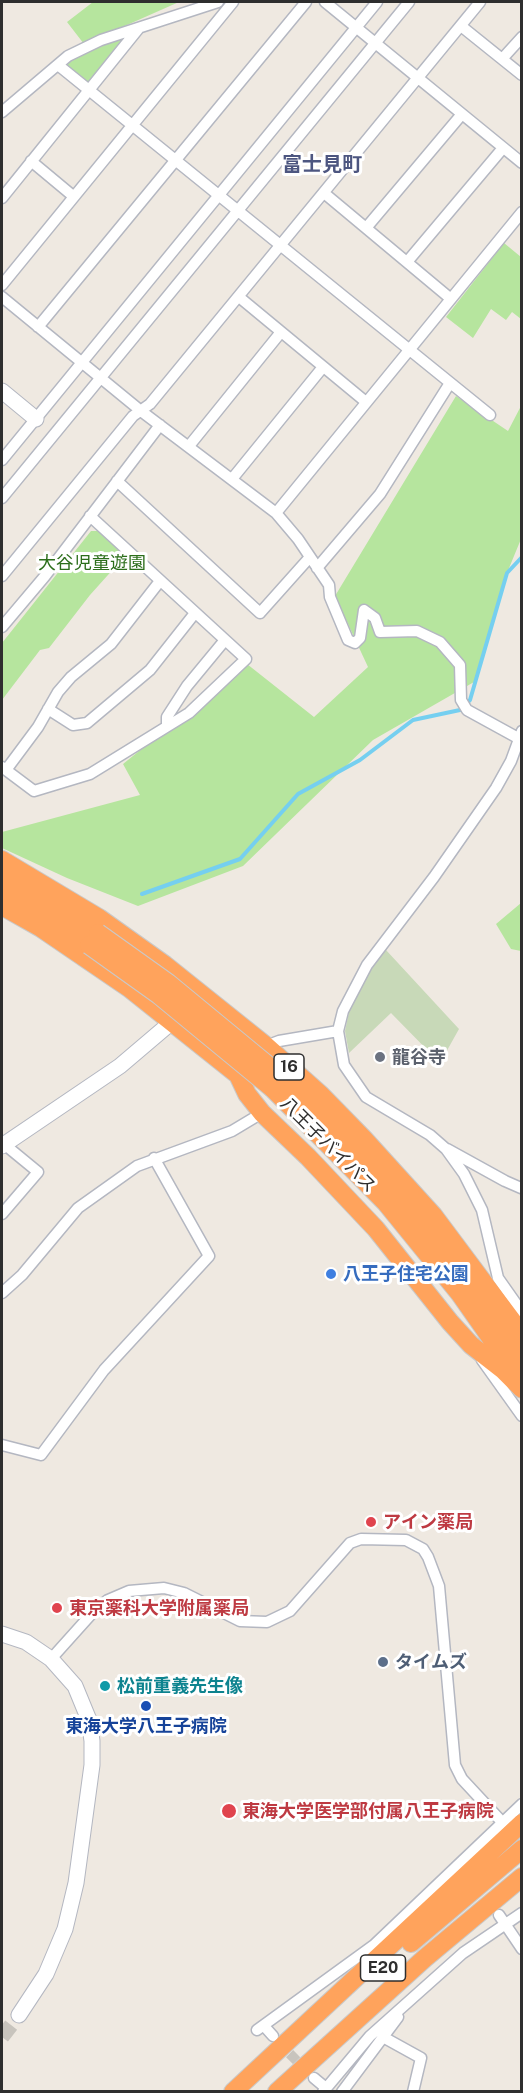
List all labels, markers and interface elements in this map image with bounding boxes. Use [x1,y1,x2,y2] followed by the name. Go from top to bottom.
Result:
[282,153,362,177] district label: 富士見町
[38,552,146,574] park label: 大谷児童遊園
[392,1046,446,1068] place label: 龍谷寺
[373,1050,387,1064] marker: 龍谷寺
[274,1054,304,1080] road number: 16
[276,1093,380,1197] street label: 八王子バイパス
[343,1263,469,1285] place label: 八王子住宅公園
[324,1267,338,1281] marker: 八王子住宅公園
[383,1511,473,1533] place label: アイン薬局
[364,1515,378,1529] marker: アイン薬局
[69,1597,249,1619] place label: 東京薬科大学附属薬局
[50,1601,64,1615] marker: 東京薬科大学附属薬局
[395,1651,467,1673] place label: タイムズ
[376,1655,390,1669] marker: タイムズ
[117,1675,243,1697] place label: 松前重義先生像
[98,1679,112,1693] marker: 松前重義先生像
[139,1699,153,1713] marker: 東海大学八王子病院
[65,1715,227,1737] place label: 東海大学八王子病院
[242,1800,494,1822] place label: 東海大学医学部付属八王子病院
[220,1802,238,1820] marker: 東海大学医学部付属八王子病院
[360,1955,406,1981] road number: E20

